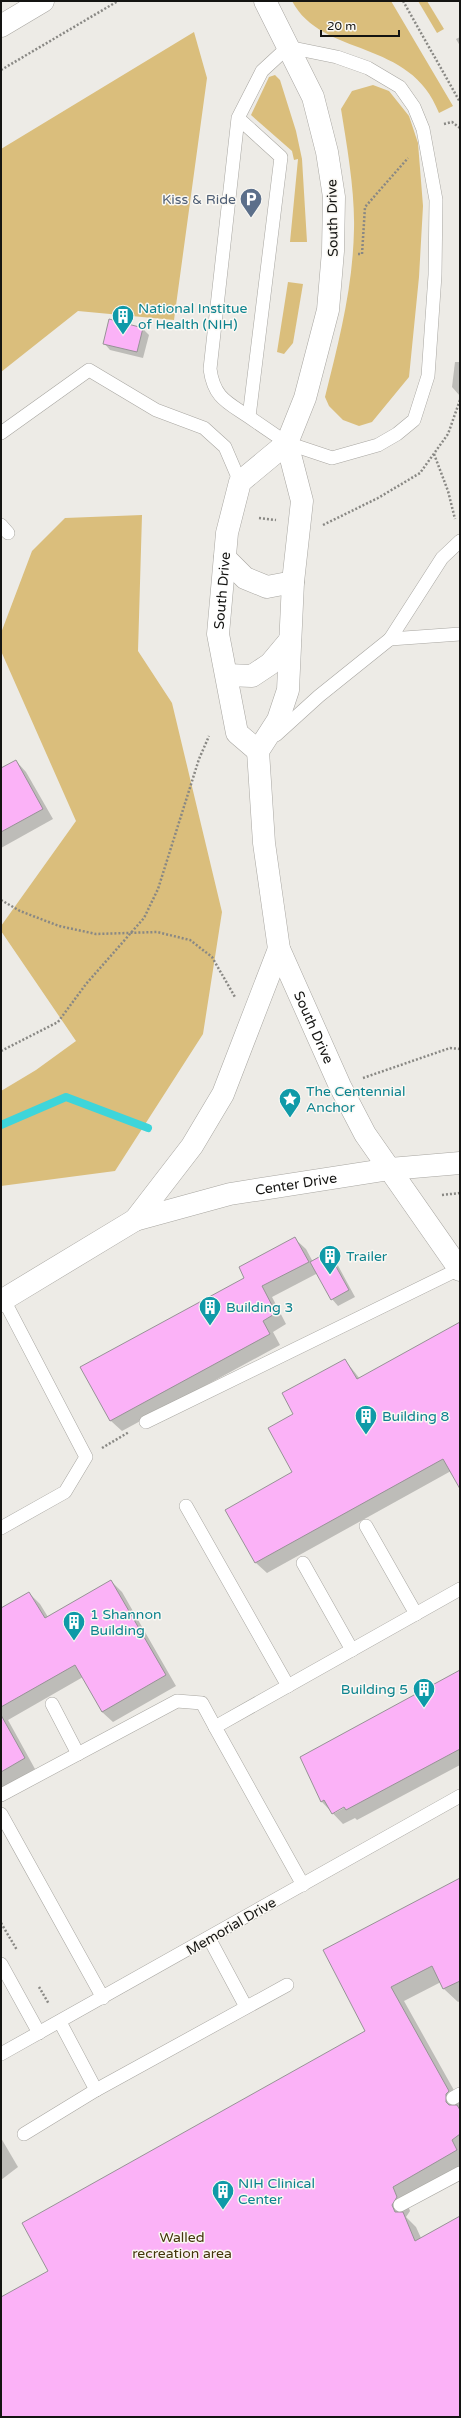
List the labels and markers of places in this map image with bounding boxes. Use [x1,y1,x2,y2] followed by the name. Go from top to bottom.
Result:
[238,186,264,219] parking icon: Kiss & Ride
[162,191,236,208] place label: Kiss & Ride
[138,300,248,333] place label: National Institue of Health (NIH)
[110,303,136,336] building icon: National Institue of Health (NIH)
[306,1083,405,1116] place label: The Centennial Anchor
[277,1086,303,1119] place icon: The Centennial Anchor
[317,1243,343,1276] building icon: Trailer
[346,1248,388,1265] place label: Trailer
[197,1294,223,1327] building icon: Building 3
[226,1299,293,1316] place label: Building 3
[353,1403,379,1436] building icon: Building 8
[382,1408,449,1425] place label: Building 8
[90,1606,161,1639] place label: 1 Shannon Building
[61,1609,87,1642] building icon: 1 Shannon Building
[411,1676,437,1709] building icon: Building 5
[341,1681,408,1698] place label: Building 5
[238,2175,315,2208] place label: NIH Clinical Center
[210,2178,236,2211] building icon: NIH Clinical Center

